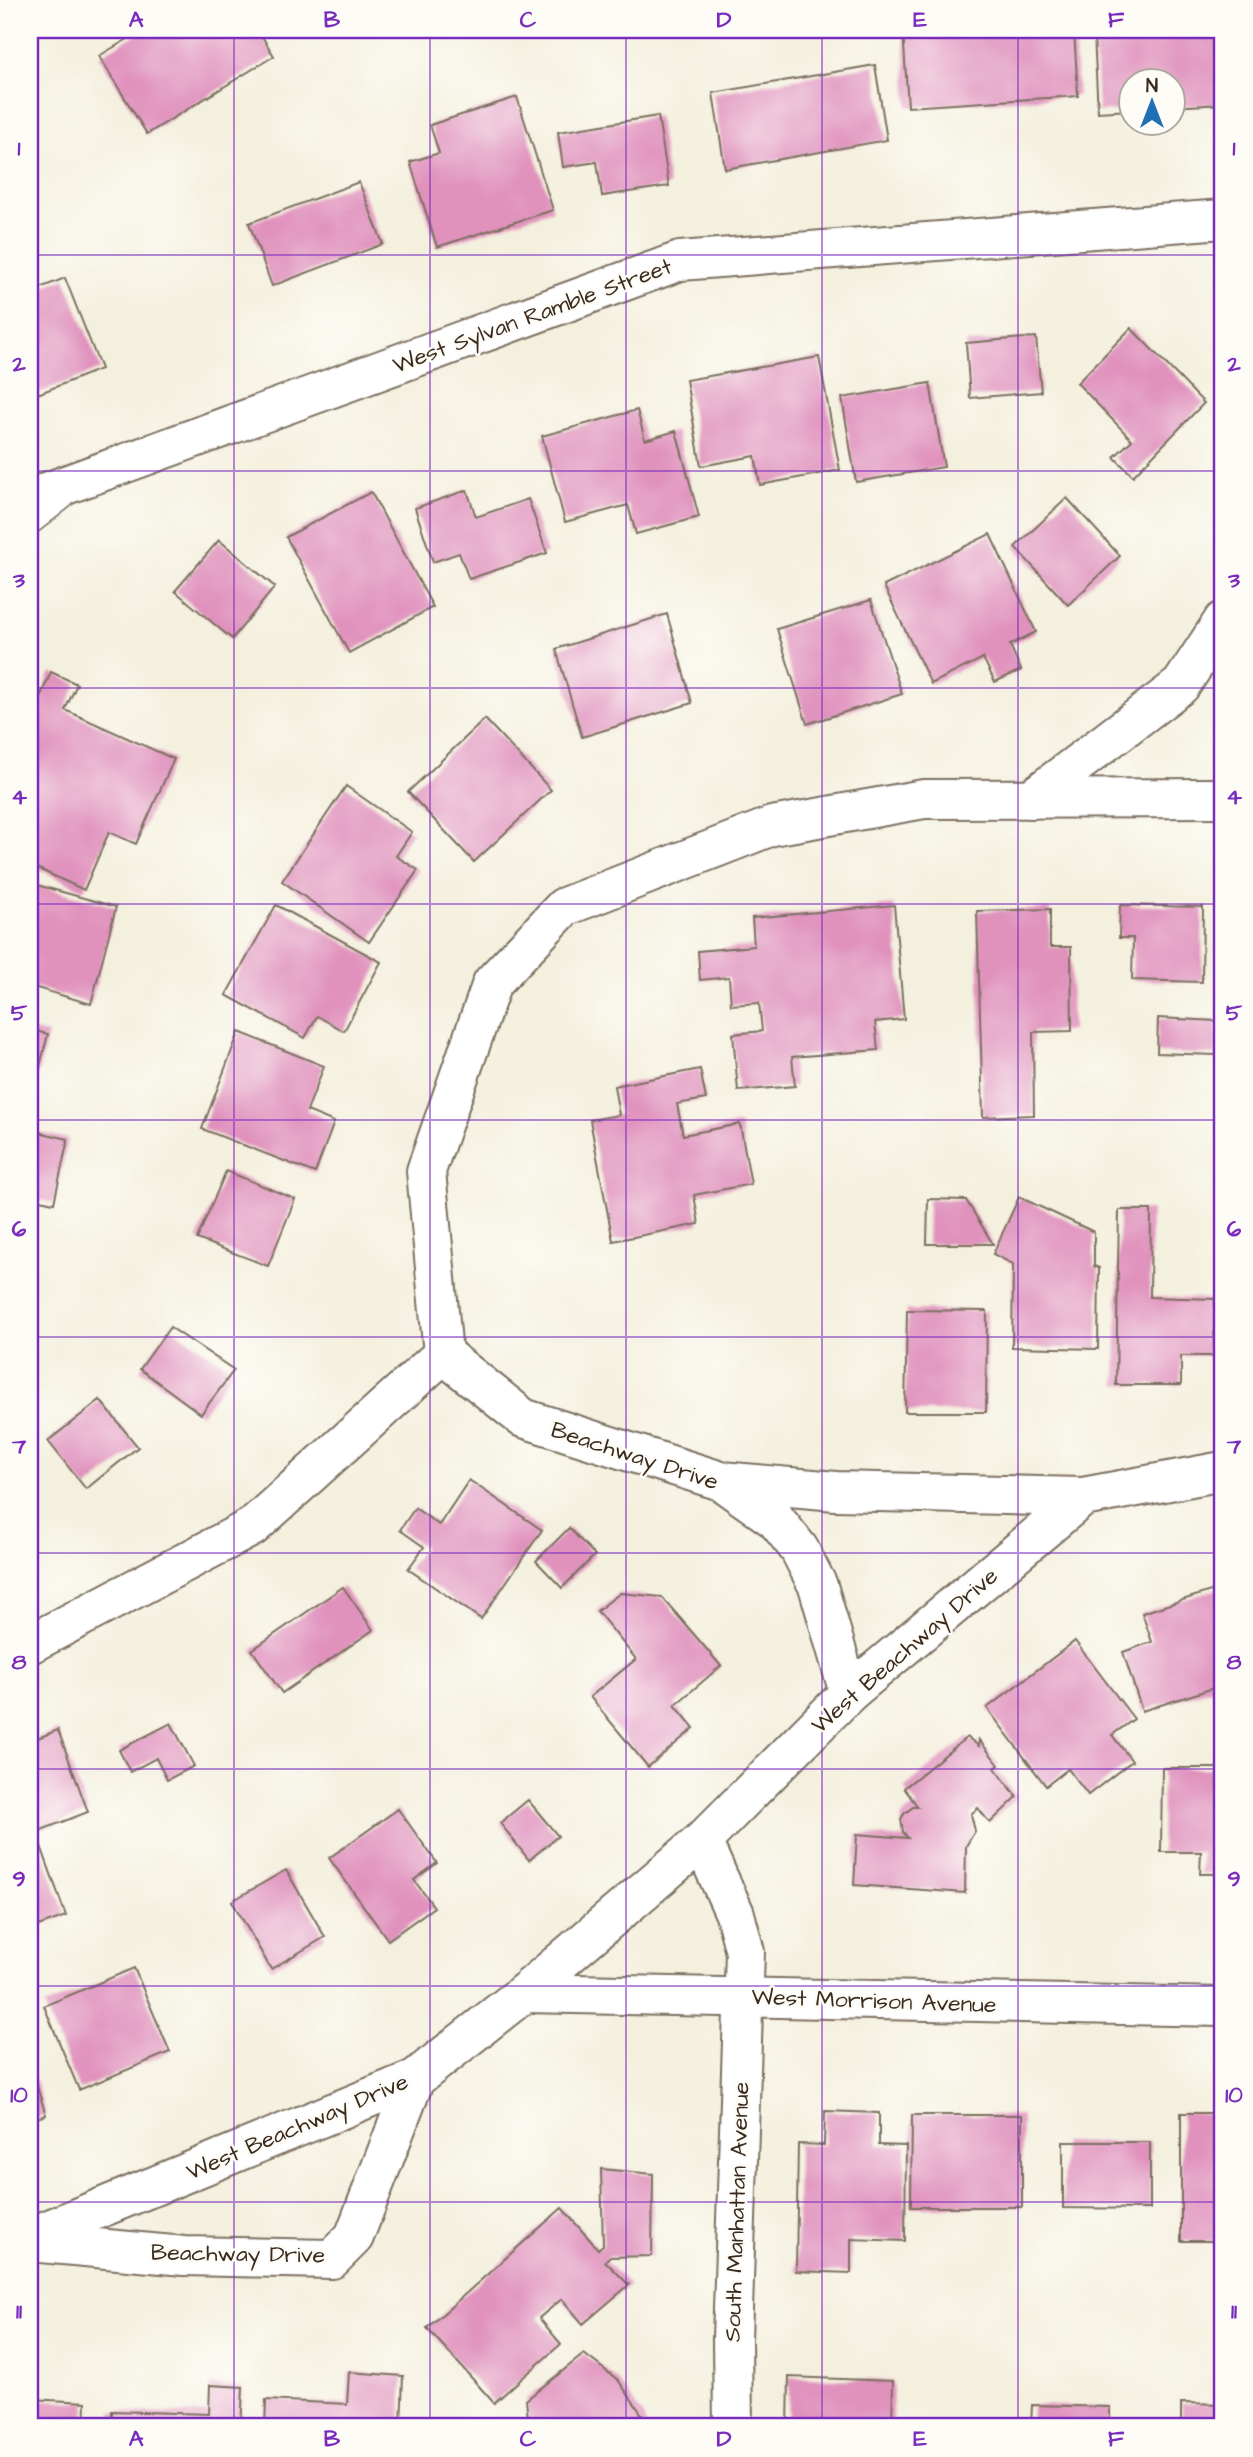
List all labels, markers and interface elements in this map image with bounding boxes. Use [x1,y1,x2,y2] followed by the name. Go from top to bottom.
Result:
[129,4,144,36] text: A
[324,4,341,36] text: B
[520,4,537,36] text: C
[717,4,732,36] text: D
[913,4,927,36] text: E
[1108,4,1125,36] text: F
[1116,66,1186,136] north arrow
[1146,73,1158,100] text: N
[18,132,21,164] text: 1
[1233,132,1236,164] text: 1
[388,250,677,382] street label: West Sylvan Ramble Street
[11,348,26,380] text: 2
[1226,348,1241,380] text: 2
[12,564,25,596] text: 3
[1227,564,1240,596] text: 3
[11,781,27,813] text: 4
[1226,781,1242,813] text: 4
[11,997,28,1029] text: 5
[1226,997,1243,1029] text: 5
[12,1213,27,1245] text: 6
[1227,1213,1242,1245] text: 6
[547,1414,722,1499] street label: Beachway Drive
[11,1430,27,1462] text: 7
[1226,1430,1242,1462] text: 7
[804,1561,1006,1742] street label: West Beachway Drive
[12,1646,27,1678] text: 8
[1227,1646,1242,1678] text: 8
[12,1863,26,1895] text: 9
[1227,1863,1241,1895] text: 9
[751,1981,997,2021] street label: West Morrison Avenue
[182,2066,414,2189] street label: West Beachway Drive
[10,2079,28,2111] text: 10
[1225,2079,1243,2111] text: 10
[716,2081,758,2343] street label: South Manhattan Avenue
[151,2236,325,2273] street label: Beachway Drive
[16,2295,22,2327] text: 11
[1231,2295,1237,2327] text: 11
[129,2423,144,2455] text: A
[324,2423,341,2455] text: B
[520,2423,537,2455] text: C
[717,2423,732,2455] text: D
[913,2423,927,2455] text: E
[1108,2423,1125,2455] text: F

